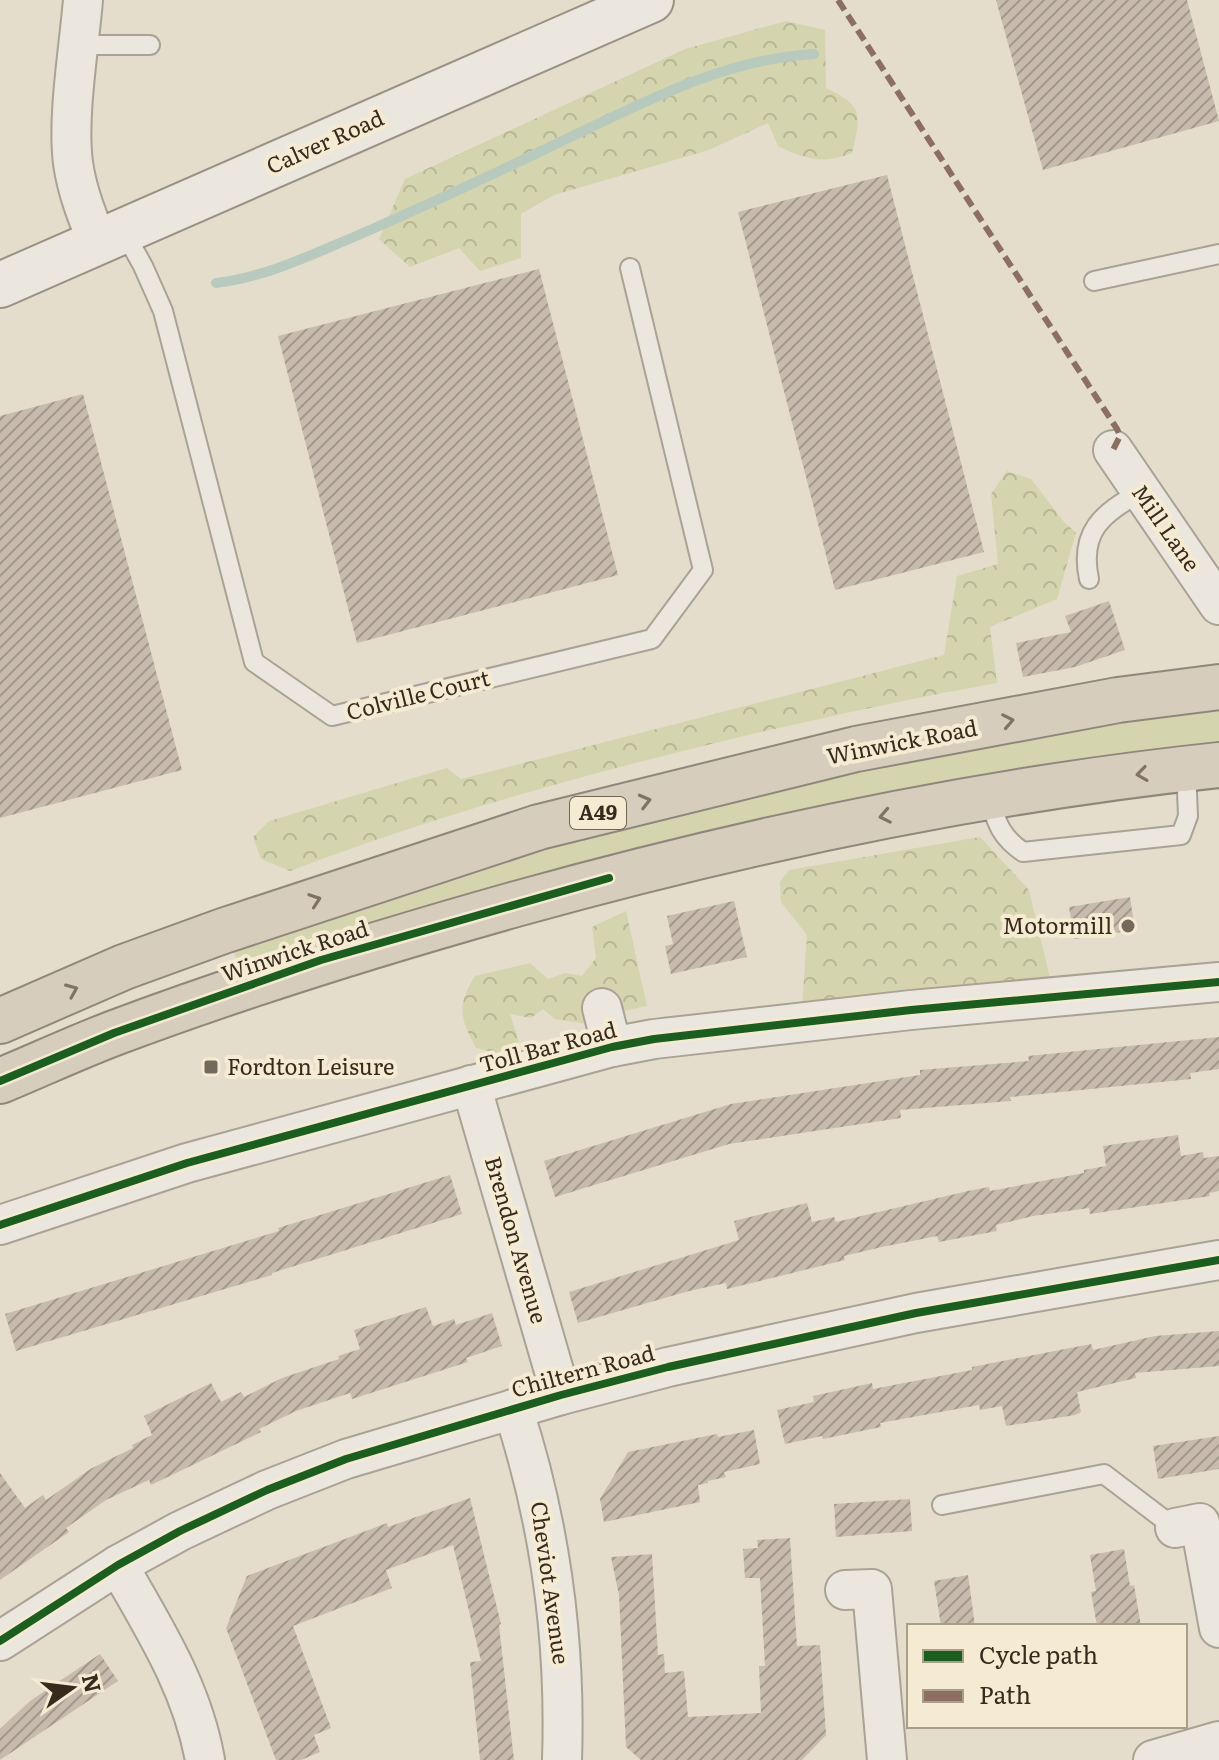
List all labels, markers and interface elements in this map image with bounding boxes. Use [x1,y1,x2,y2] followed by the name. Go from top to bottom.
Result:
[260,100,388,181] street label: Calver Road
[1125,477,1209,577] street label: Mill Lane
[342,660,493,727] street label: Colville Court
[824,710,980,771] street label: Winwick Road
[1001,713,1015,730] one-way arrow
[1135,765,1148,782] one-way arrow
[637,794,651,811] one-way arrow
[570,797,626,829] road number: A49
[878,807,892,824] one-way arrow
[308,893,322,909] one-way arrow
[1003,908,1112,941] place label: Motormill
[217,910,372,989] street label: Winwick Road
[1119,917,1137,935] marker: Motormill
[64,984,78,1000] one-way arrow
[475,1011,620,1080] street label: Toll Bar Road
[227,1049,394,1082] place label: Fordton Leisure
[202,1058,220,1076] marker: Fordton Leisure
[478,1152,557,1327] street label: Brendon Avenue
[507,1335,658,1405] street label: Chiltern Road
[524,1499,579,1666] street label: Cheviot Avenue
[907,1624,1187,1728] legend
[979,1636,1098,1671] text: Cycle path
[32,1648,112,1728] north arrow
[75,1670,111,1696] text: N
[979,1676,1031,1711] text: Path

